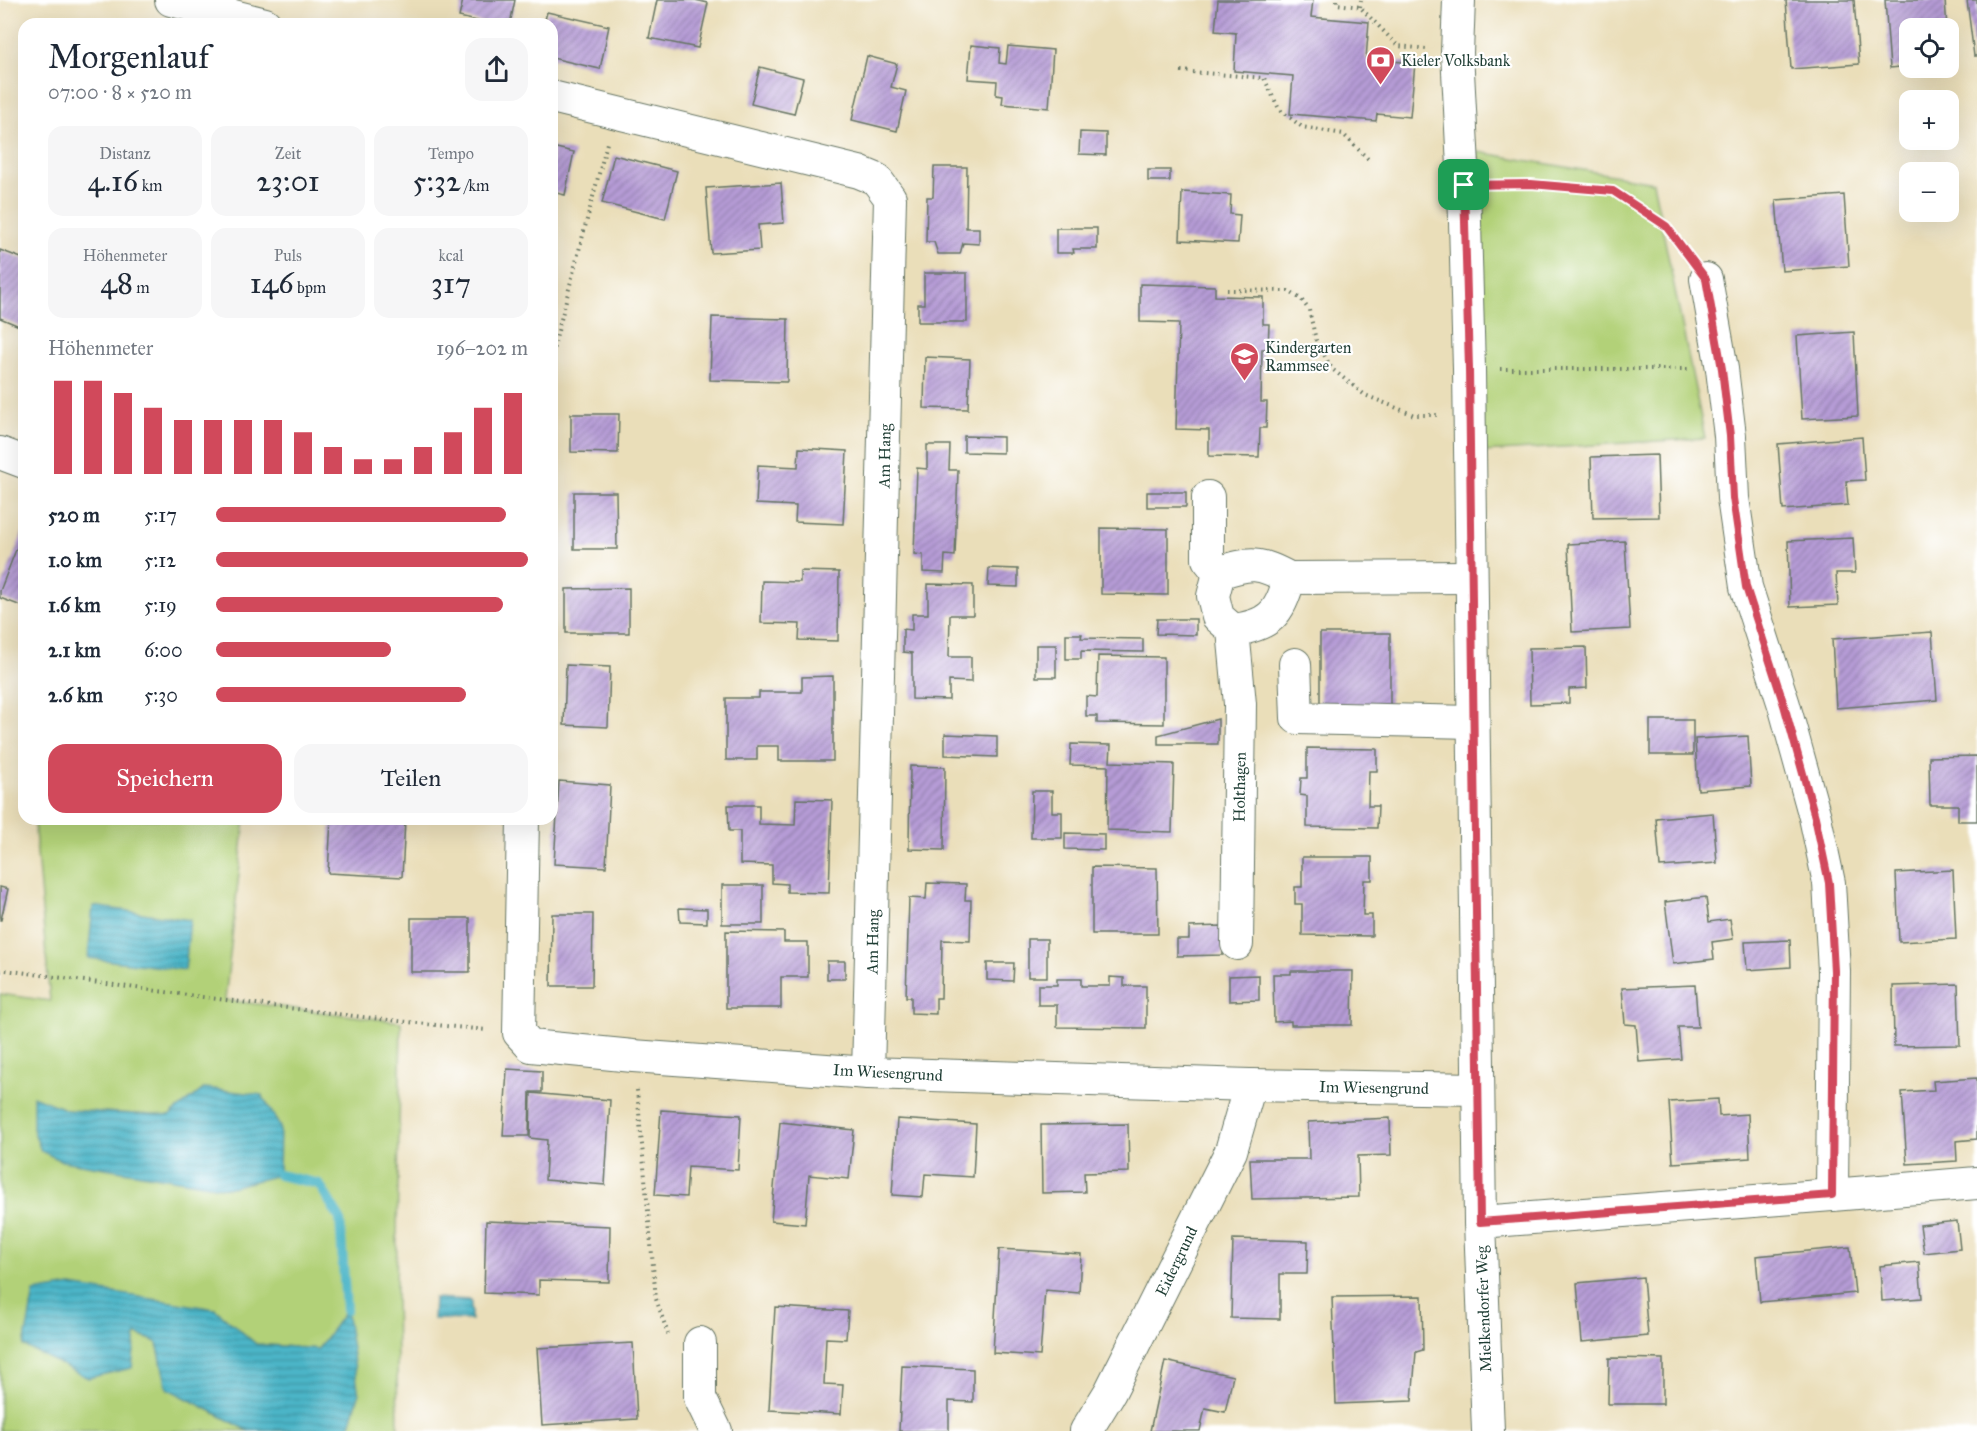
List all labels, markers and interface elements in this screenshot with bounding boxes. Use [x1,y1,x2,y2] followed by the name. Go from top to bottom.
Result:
[1899,18,1959,222] map controls
[1899,18,1959,78] button: locate
[48,37,209,77] text: Morgenlauf
[465,38,528,101] button: share
[1364,44,1396,86] bank icon: Kieler Volksbank
[1401,51,1511,70] place label: Kieler Volksbank
[48,80,192,104] text: 07:00 · 8 × 520 m
[1899,90,1959,150] button: +
[99,144,151,163] text: Distanz
[275,144,301,163] text: Zeit
[428,144,474,163] text: Tempo
[1438,159,1489,210] pin
[1899,162,1959,222] button: −
[87,163,138,199] text: 4.16
[256,163,320,199] text: 23:01
[413,163,461,199] text: 5:32
[1447,168,1480,201] icon: arrive
[138,176,163,195] text: km
[461,176,489,195] text: /km
[83,246,167,265] text: Höhenmeter
[274,246,302,265] text: Puls
[438,246,464,265] text: kcal
[100,265,133,301] text: 48
[250,265,294,301] text: 146
[431,265,471,301] text: 317
[133,278,150,297] text: m
[294,278,326,297] text: bpm
[48,336,153,360] text: Höhenmeter
[436,336,528,360] text: 196–202 m
[1265,338,1352,375] place label: Kindergarten Rammsee
[1228,340,1260,382] school or university icon: Kindergarten Rammsee
[874,423,896,489] street label: Am Hang
[48,503,100,527] text: 520 m
[144,503,177,527] text: 5:17
[48,548,102,572] text: 1.0 km
[144,548,176,572] text: 5:12
[48,593,101,617] text: 1.6 km
[144,593,177,617] text: 5:19
[48,638,101,662] text: 2.1 km
[144,638,183,662] text: 6:00
[48,683,103,707] text: 2.6 km
[144,683,178,707] text: 5:30
[48,744,282,813] button: Speichern
[294,744,528,813] button: Teilen
[1229,751,1251,822] street label: Holthagen
[862,909,884,975] street label: Am Hang
[833,1060,943,1086] street label: Im Wiesengrund
[1319,1077,1429,1099] street label: Im Wiesengrund
[1151,1223,1202,1300] street label: Eidergrund
[1472,1245,1496,1373] street label: Mielkendorfer Weg

